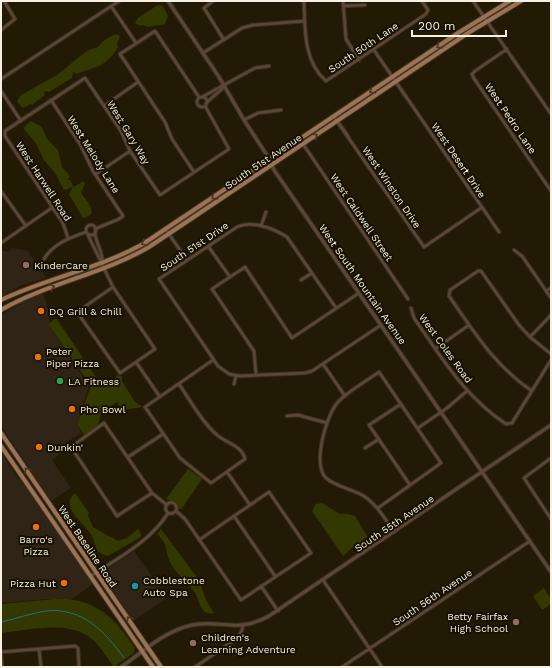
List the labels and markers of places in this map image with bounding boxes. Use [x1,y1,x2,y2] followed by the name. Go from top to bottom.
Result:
[21,260,31,270] marker: KinderCare
[34,260,88,271] place label: KinderCare
[36,306,46,316] marker: DQ Grill & Chill
[49,306,122,317] place label: DQ Grill & Chill
[46,346,99,369] place label: Peter Piper Pizza
[33,352,43,362] marker: Peter Piper Pizza
[55,376,65,386] marker: LA Fitness
[68,376,119,387] place label: LA Fitness
[67,404,77,414] marker: Pho Bowl
[80,404,126,415] place label: Pho Bowl
[34,442,44,452] marker: Dunkin'
[47,442,83,453] place label: Dunkin'
[31,522,41,532] marker: Barro's Pizza
[19,534,53,557] place label: Barro's Pizza
[143,575,205,598] place label: Cobblestone Auto Spa
[10,578,57,589] place label: Pizza Hut
[59,578,69,588] marker: Pizza Hut
[130,581,140,591] marker: Cobblestone Auto Spa
[447,611,508,634] place label: Betty Fairfax High School
[511,617,521,627] marker: Betty Fairfax High School
[201,632,296,655] place label: Children's Learning Adventure
[188,638,198,648] marker: Children's Learning Adventure

